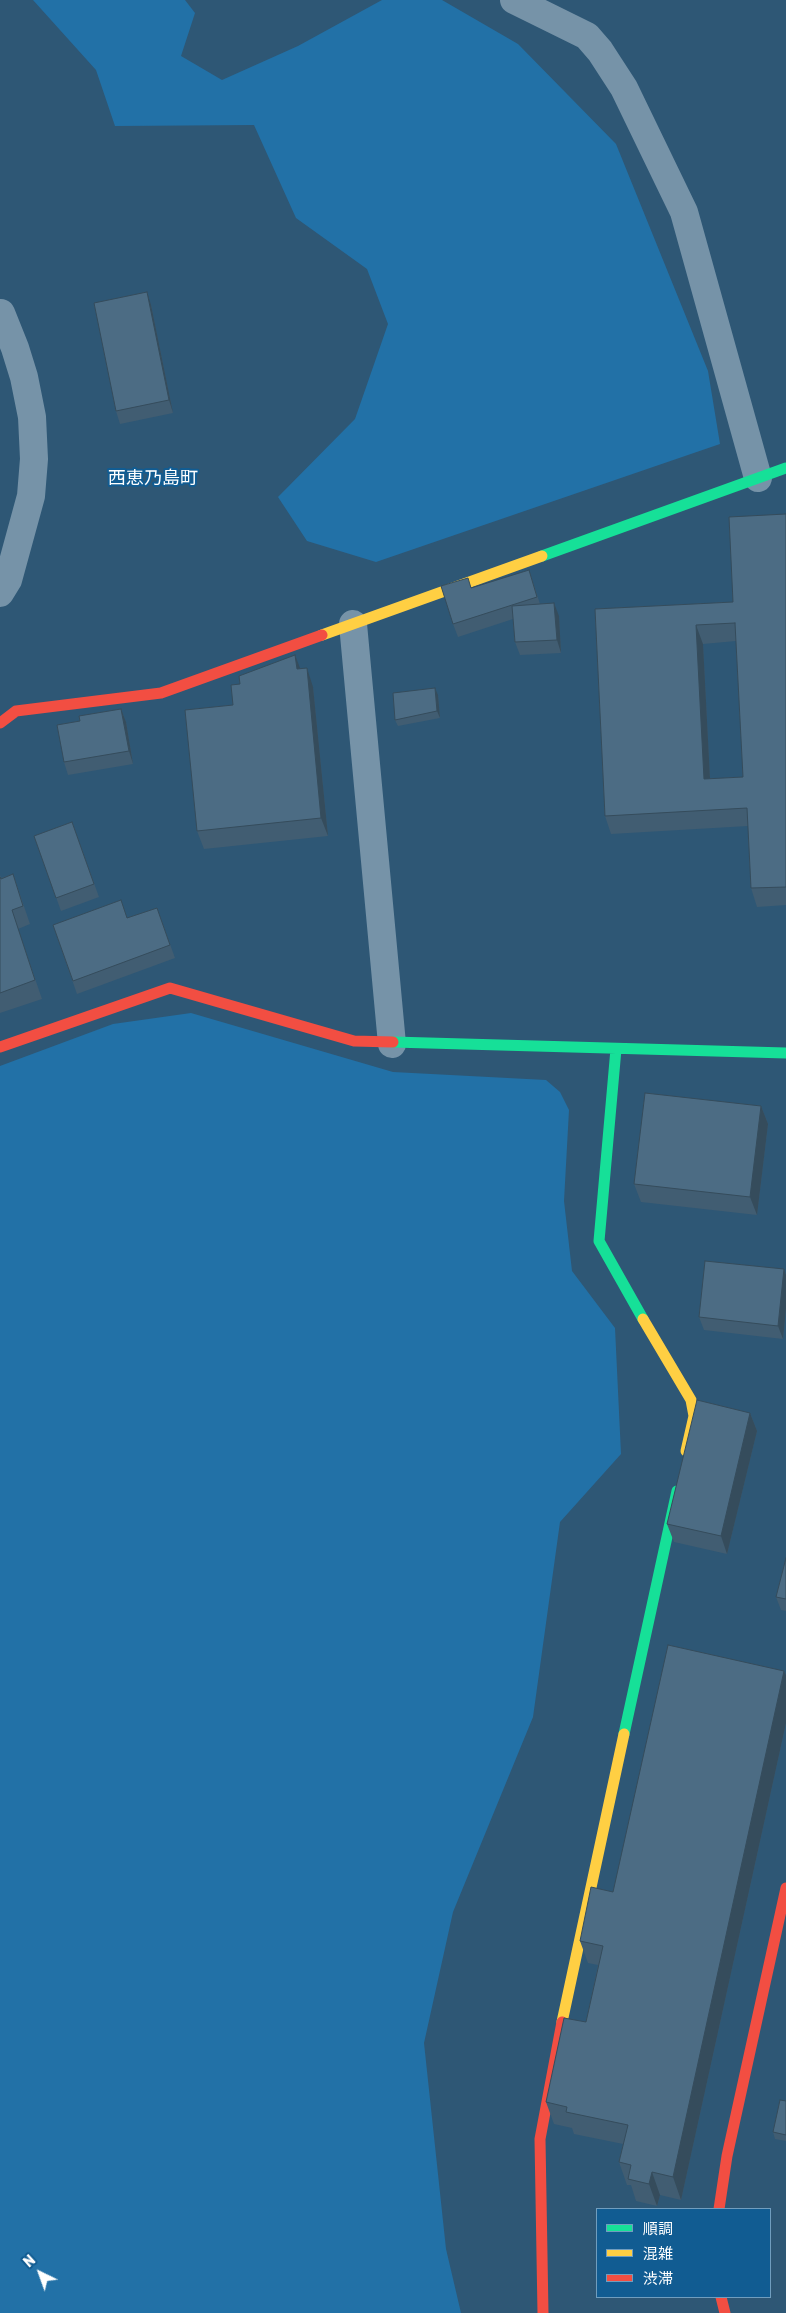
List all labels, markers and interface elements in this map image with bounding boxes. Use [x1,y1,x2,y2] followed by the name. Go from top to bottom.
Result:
[108,468,198,490] district label: 西恵乃島町
[596,2208,771,2298] legend
[643,2220,673,2238] text: 順調
[643,2245,673,2263] text: 混雑
[15,2248,65,2298] north arrow
[20,2252,39,2271] text: N
[643,2270,673,2288] text: 渋滞

